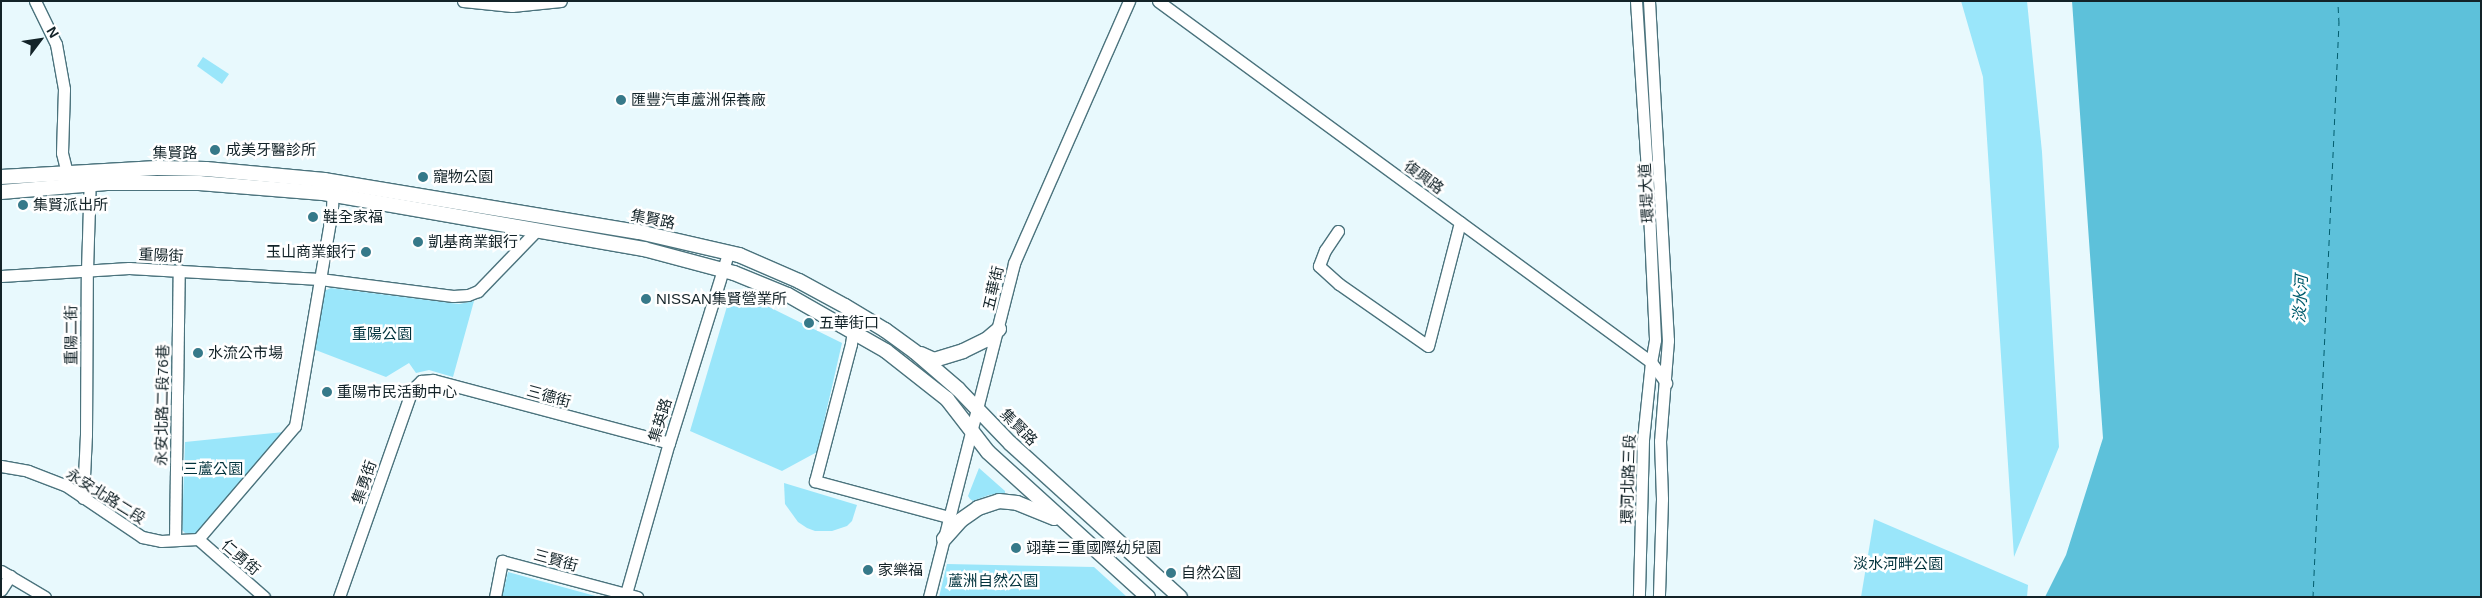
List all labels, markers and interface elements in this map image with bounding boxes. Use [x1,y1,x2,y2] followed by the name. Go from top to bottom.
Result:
[15,15,65,65] north arrow
[43,24,62,41] text: N
[631,91,766,109] place label: 匯豐汽車蘆洲保養廠
[615,94,627,106] marker: 匯豐汽車蘆洲保養廠
[226,141,316,159] place label: 成美牙醫診所
[208,143,222,157] marker: 成美牙醫診所
[153,144,197,162] street label: 集賢路
[1401,156,1447,198] street label: 復興路
[1635,163,1657,223] street label: 環堤大道
[433,168,493,186] place label: 寵物公園
[417,171,429,183] marker: 寵物公園
[33,196,108,214] place label: 集賢派出所
[17,199,29,211] marker: 集賢派出所
[629,206,677,232] street label: 集賢路
[323,208,383,226] place label: 鞋全家福
[307,211,319,223] marker: 鞋全家福
[428,233,518,251] place label: 凱基商業銀行
[412,236,424,248] marker: 凱基商業銀行
[266,243,356,261] place label: 玉山商業銀行
[138,245,184,265] street label: 重陽街
[360,246,372,258] marker: 玉山商業銀行
[979,264,1007,312] street label: 五華街
[2290,275,2312,323] water label: 淡水河
[656,290,787,308] place label: NISSAN集賢營業所
[640,293,652,305] marker: NISSAN集賢營業所
[62,305,80,365] street label: 重陽二街
[819,314,879,332] place label: 五華街口
[803,317,815,329] marker: 五華街口
[352,325,412,343] park label: 重陽公園
[152,344,172,466] street label: 永安北路二段76巷
[208,344,283,362] place label: 水流公市場
[192,347,204,359] marker: 水流公市場
[525,381,573,411] street label: 三德街
[337,383,457,401] place label: 重陽市民活動中心
[321,386,333,398] marker: 重陽市民活動中心
[645,396,675,444] street label: 集英路
[997,405,1041,449] street label: 集賢路
[1617,434,1639,524] street label: 環河北路三段
[348,458,380,506] street label: 集勇街
[183,460,243,478] park label: 三蘆公園
[63,465,149,527] street label: 永安北路二段
[218,535,264,579] street label: 仁勇街
[1026,539,1161,557] place label: 翊華三重國際幼兒園
[1010,542,1022,554] marker: 翊華三重國際幼兒園
[532,545,580,575] street label: 三賢街
[1853,555,1943,573] park label: 淡水河畔公園
[878,561,923,579] place label: 家樂福
[862,564,874,576] marker: 家樂福
[1181,564,1241,582] place label: 自然公園
[1165,567,1177,579] marker: 自然公園
[948,572,1038,590] park label: 蘆洲自然公園

